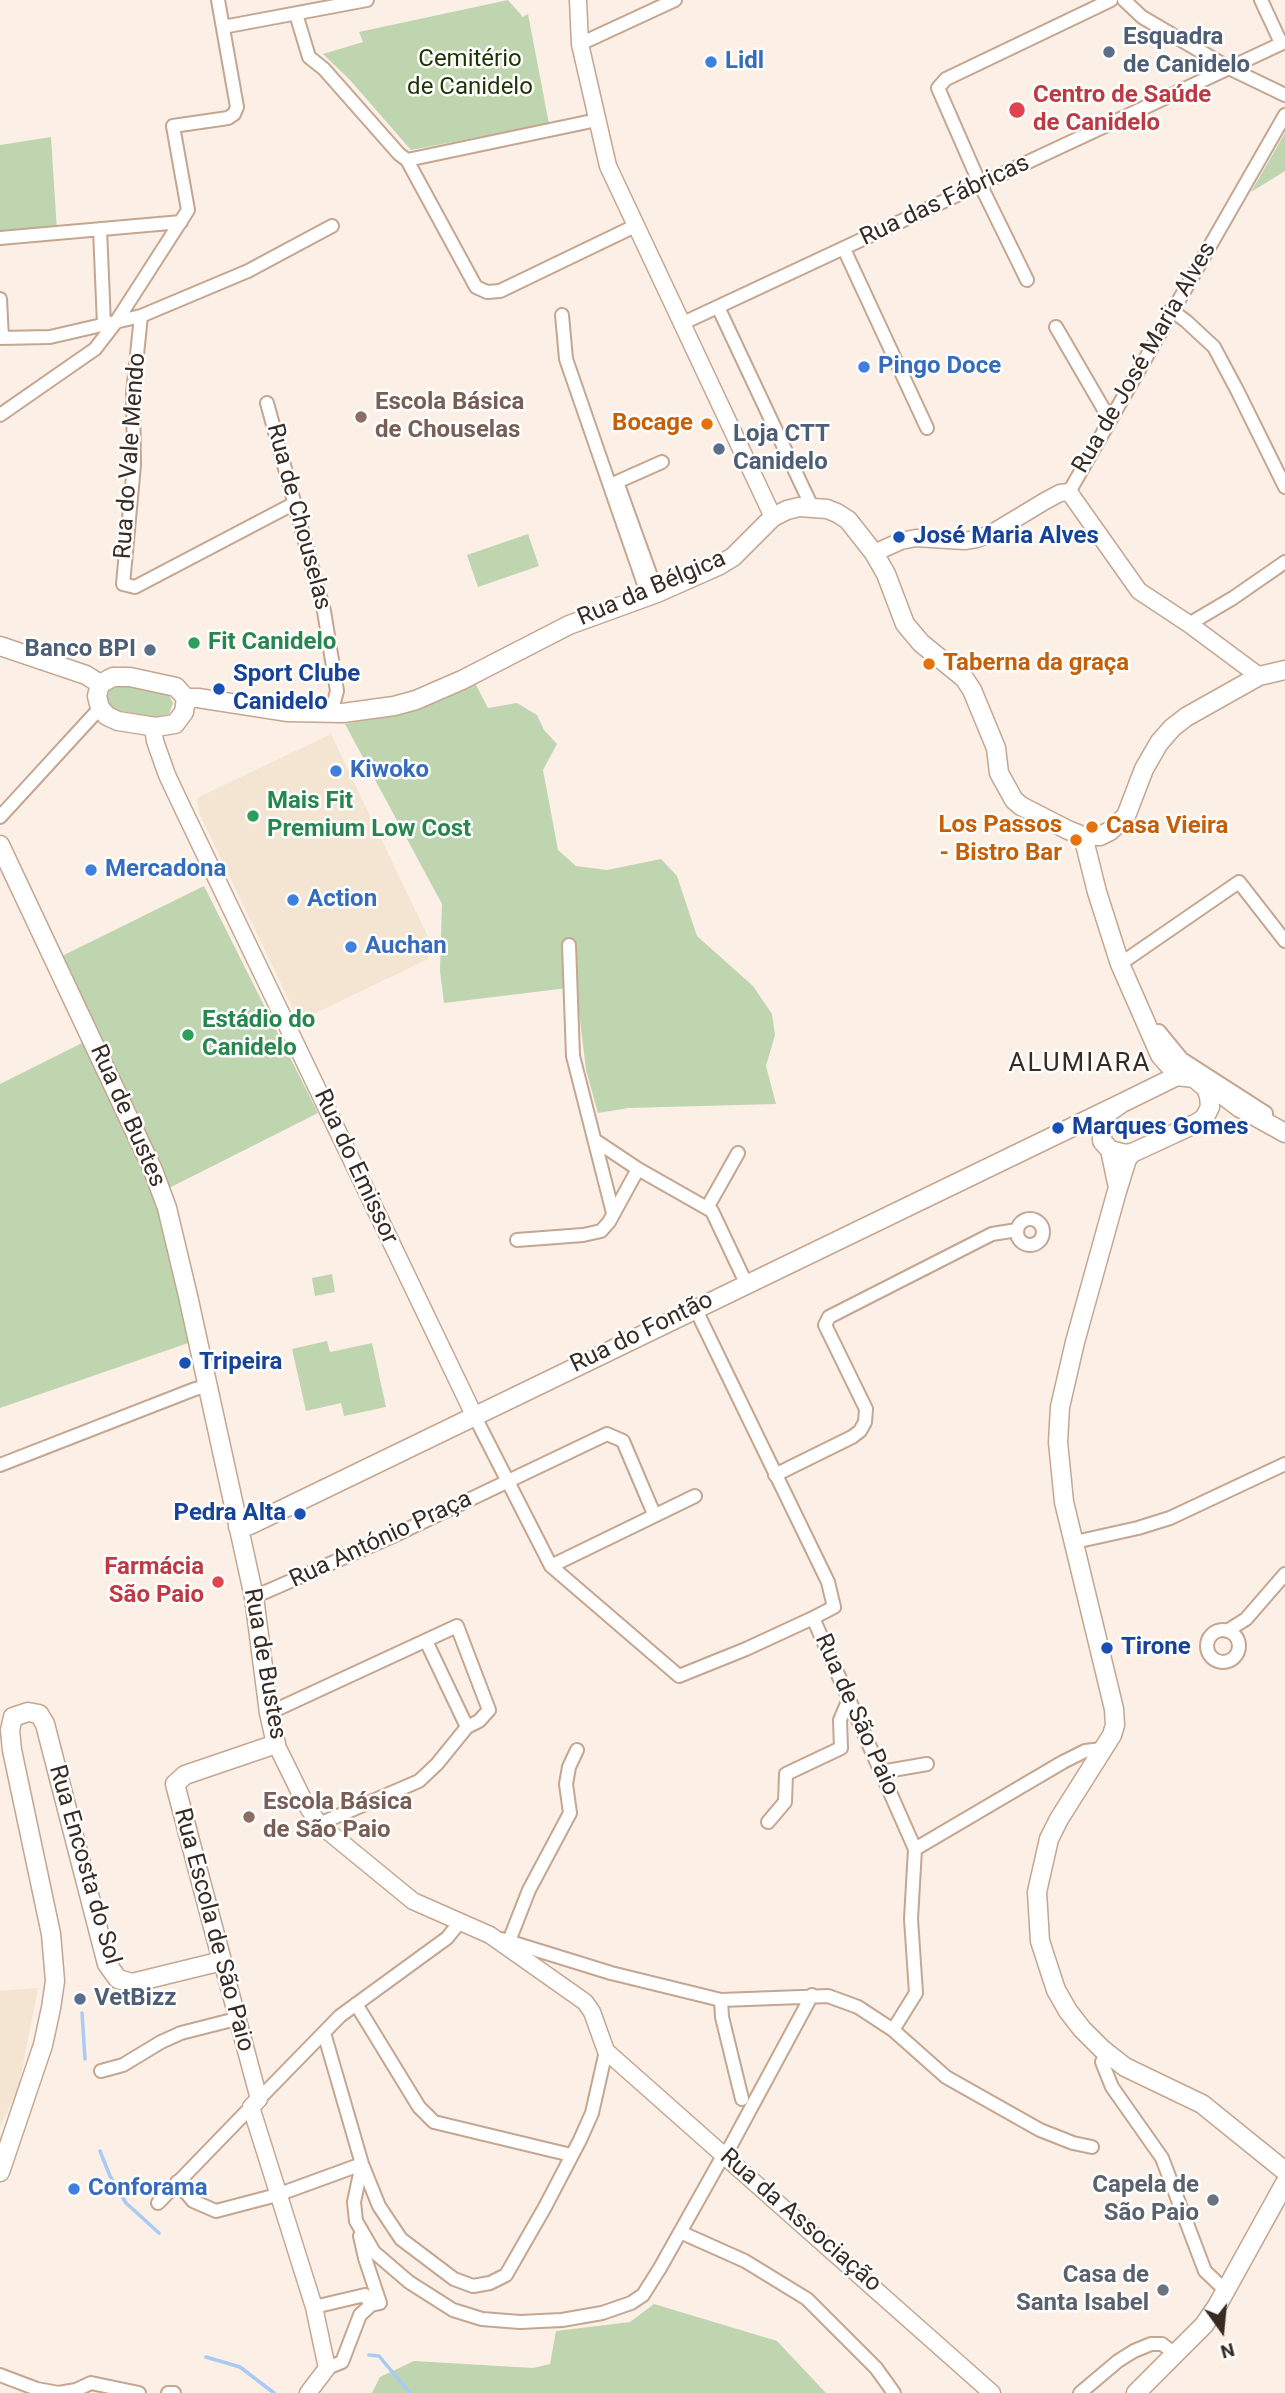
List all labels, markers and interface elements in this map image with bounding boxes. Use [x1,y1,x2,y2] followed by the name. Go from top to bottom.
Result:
[1123,24,1250,80] place label: Esquadra de Canidelo
[1101,44,1117,60] marker: Esquadra de Canidelo
[407,46,533,102] park label: Cemitério de Canidelo
[725,48,764,76] place label: Lidl
[703,54,719,70] marker: Lidl
[1033,82,1211,138] place label: Centro de Saúde de Canidelo
[1007,100,1027,120] marker: Centro de Saúde de Canidelo
[856,149,1034,253] street label: Rua das Fábricas
[1067,237,1223,479] street label: Rua de José Maria Alves
[109,352,153,560] street label: Rua do Vale Mendo
[878,353,1001,381] place label: Pingo Doce
[856,359,872,375] marker: Pingo Doce
[375,389,524,445] place label: Escola Básica de Chouselas
[353,409,369,425] marker: Escola Básica de Chouselas
[612,410,693,438] place label: Bocage
[699,416,715,432] marker: Bocage
[259,421,337,613] street label: Rua de Chouselas
[733,421,830,477] place label: Loja CTT Canidelo
[711,441,727,457] marker: Loja CTT Canidelo
[913,523,1099,551] place label: José Maria Alves
[891,529,907,545] marker: José Maria Alves
[574,545,730,633] street label: Rua da Bélgica
[208,629,336,657] place label: Fit Canidelo
[186,635,202,651] marker: Fit Canidelo
[25,636,136,664] place label: Banco BPI
[142,642,158,658] marker: Banco BPI
[943,650,1129,678] place label: Taberna da graça
[921,656,937,672] marker: Taberna da graça
[233,661,360,717] place label: Sport Clube Canidelo
[211,681,227,697] marker: Sport Clube Canidelo
[350,757,429,785] place label: Kiwoko
[328,763,344,779] marker: Kiwoko
[267,788,471,844] place label: Mais Fit Premium Low Cost
[245,808,261,824] marker: Mais Fit Premium Low Cost
[938,812,1062,868] place label: Los Passos - Bistro Bar
[1106,813,1228,841] place label: Casa Vieira
[1084,819,1100,835] marker: Casa Vieira
[1068,832,1084,848] marker: Los Passos - Bistro Bar
[105,856,226,884] place label: Mercadona
[83,862,99,878] marker: Mercadona
[307,886,377,914] place label: Action
[285,892,301,908] marker: Action
[365,933,447,961] place label: Auchan
[343,939,359,955] marker: Auchan
[202,1007,315,1063] place label: Estádio do Canidelo
[180,1027,196,1043] marker: Estádio do Canidelo
[83,1040,171,1192] street label: Rua de Bustes
[1009,1048,1151,1080] district label: ALUMIARA
[307,1085,403,1249] street label: Rua do Emissor
[1072,1114,1249,1142] place label: Marques Gomes
[1050,1120,1066,1136] marker: Marques Gomes
[566,1286,718,1380] street label: Rua do Fontão
[199,1349,282,1377] place label: Tripeira
[177,1355,193,1371] marker: Tripeira
[285,1485,477,1595] street label: Rua António Praça
[174,1500,286,1528] place label: Pedra Alta
[292,1506,308,1522] marker: Pedra Alta
[104,1554,204,1610] place label: Farmácia São Paio
[210,1574,226,1590] marker: Farmácia São Paio
[237,1586,291,1742] street label: Rua de Bustes
[808,1630,904,1800] street label: Rua de São Paio
[1121,1634,1191,1662] place label: Tirone
[1099,1640,1115,1656] marker: Tirone
[42,1762,126,1968] street label: Rua Encosta do Sol
[263,1789,412,1845] place label: Escola Básica de São Paio
[167,1805,259,2055] street label: Rua Escola de São Paio
[241,1809,257,1825] marker: Escola Básica de São Paio
[94,1985,176,2013] place label: VetBizz
[72,1991,88,2007] marker: VetBizz
[713,2143,887,2299] street label: Rua da Associação
[1092,2172,1199,2228] place label: Capela de São Paio
[88,2175,208,2203] place label: Conforama
[66,2181,82,2197] marker: Conforama
[1205,2192,1221,2208] marker: Capela de São Paio
[1016,2262,1149,2318] place label: Casa de Santa Isabel
[1155,2282,1171,2298] marker: Casa de Santa Isabel
[1187,2295,1257,2365] north arrow
[1218,2338,1237,2364] text: N

